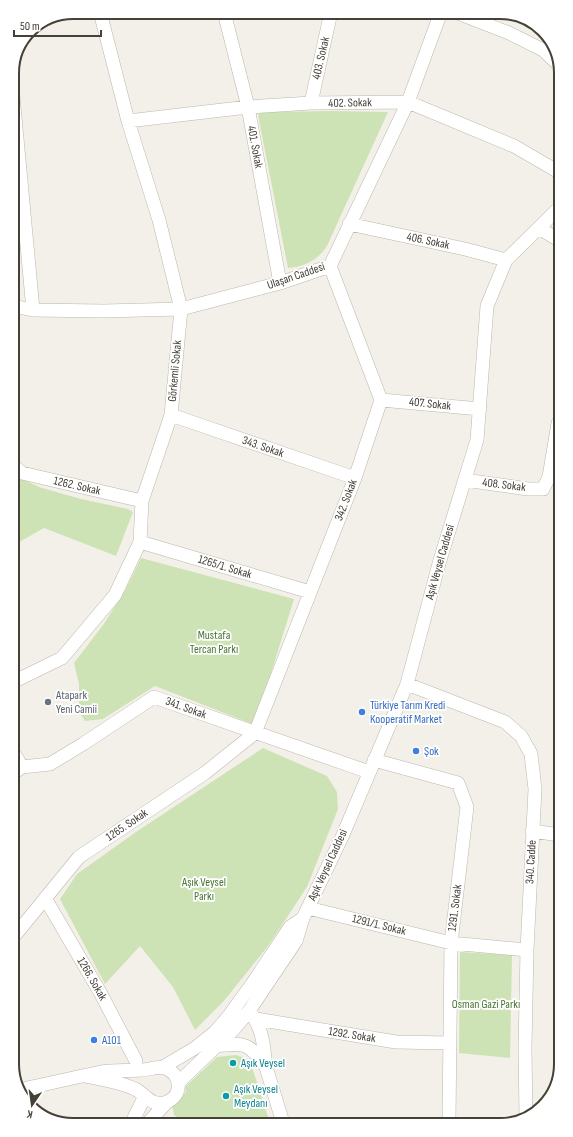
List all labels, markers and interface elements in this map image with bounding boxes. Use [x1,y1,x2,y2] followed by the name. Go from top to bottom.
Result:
[14,12,101,38] scale bar
[20,19,40,34] text: 50 m
[309,35,333,81] street label: 403. Sokak
[328,95,372,111] street label: 402. Sokak
[244,125,266,170] street label: 401. Sokak
[405,229,451,253] street label: 406. Sokak
[265,259,327,293] street label: Ulaşan Caddesi
[165,339,185,402] street label: Görkemli Sokak
[408,394,452,414] street label: 407. Sokak
[240,433,286,461] street label: 343. Sokak
[52,473,102,499] street label: 1262. Sokak
[481,475,527,495] street label: 408. Sokak
[331,477,361,523] street label: 342. Sokak
[422,523,458,602] street label: Aşık Veysel Caddesi
[196,552,254,582] street label: 1265/1. Sokak
[190,628,238,657] park label: Mustafa Tercan Parkı
[55,688,97,717] place label: Atapark Yeni Camii
[163,694,209,722] street label: 341. Sokak
[43,697,53,707] marker: Atapark Yeni Camii
[370,698,445,727] place label: Türkiye Tarım Kredi Kooperatif Market
[357,707,367,717] marker: Türkiye Tarım Kredi Kooperatif Market
[424,744,439,759] place label: Şok
[411,746,421,756] marker: Şok
[103,805,151,844] street label: 1265. Sokak
[304,827,351,904] street label: Aşık Veysel Caddesi
[522,839,540,885] street label: 340. Cadde
[181,875,226,904] park label: Aşık Veysel Parkı
[445,883,465,932] street label: 1291. Sokak
[350,911,408,939] street label: 1291/1. Sokak
[74,955,111,1004] street label: 1266. Sokak
[452,997,520,1012] park label: Osman Gazi Parkı
[327,1024,377,1046] street label: 1292. Sokak
[101,1033,122,1048] place label: A101
[89,1035,99,1045] marker: A101
[240,1056,285,1071] place label: Aşık Veysel
[228,1058,238,1068] marker: Aşık Veysel
[233,1082,278,1111] place label: Aşık Veysel Meydanı
[12,1085,52,1125] north arrow
[221,1091,231,1101] marker: Aşık Veysel Meydanı
[25,1107,34,1121] text: K

